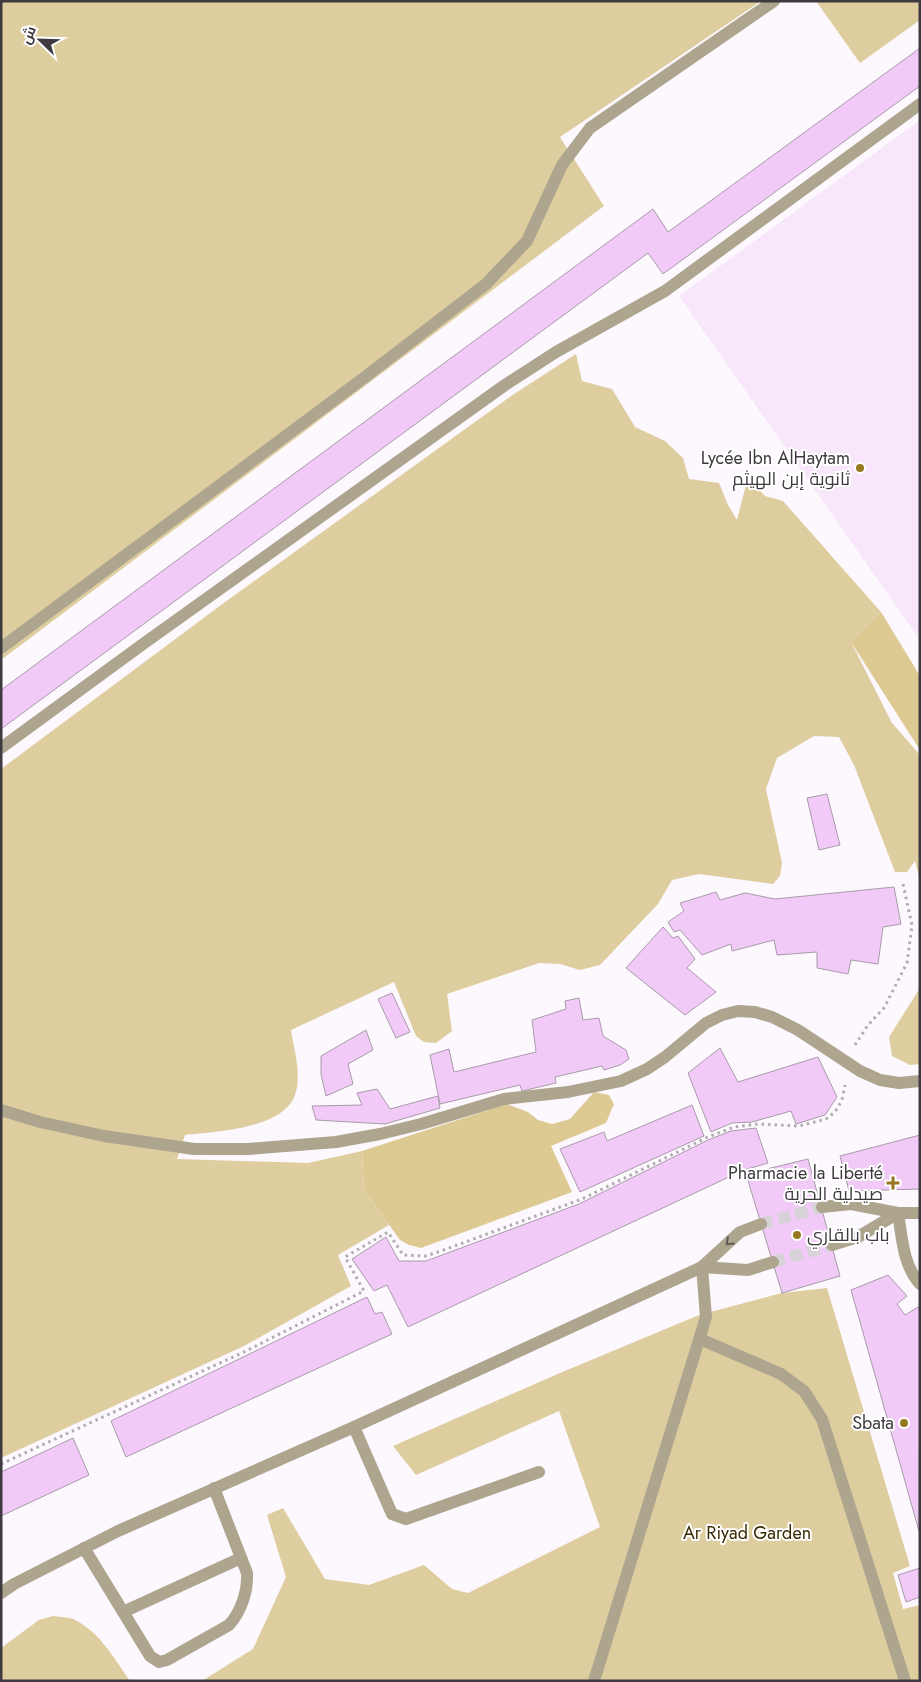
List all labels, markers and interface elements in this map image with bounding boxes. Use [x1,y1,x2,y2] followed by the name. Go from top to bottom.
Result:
[15,15,65,65] north arrow
[15,23,41,47] text: ش
[701,445,850,492] place label: Lycée Ibn AlHaytam ثانوية إبن الهيثم
[854,462,866,474] marker: Lycée Ibn AlHaytam ثانوية إبن الهيثم
[728,1160,883,1207] place label: Pharmacie la Liberté صيدلية الحرية
[887,1177,899,1189] marker: Pharmacie la Liberté صيدلية الحرية
[807,1222,889,1249] place label: باب بالقاري
[791,1229,803,1241] marker: باب بالقاري
[726,1236,735,1245] one-way arrow
[852,1410,894,1436] place label: Sbata
[898,1417,910,1429] marker: Sbata
[683,1520,811,1546] park label: Ar Riyad Garden

